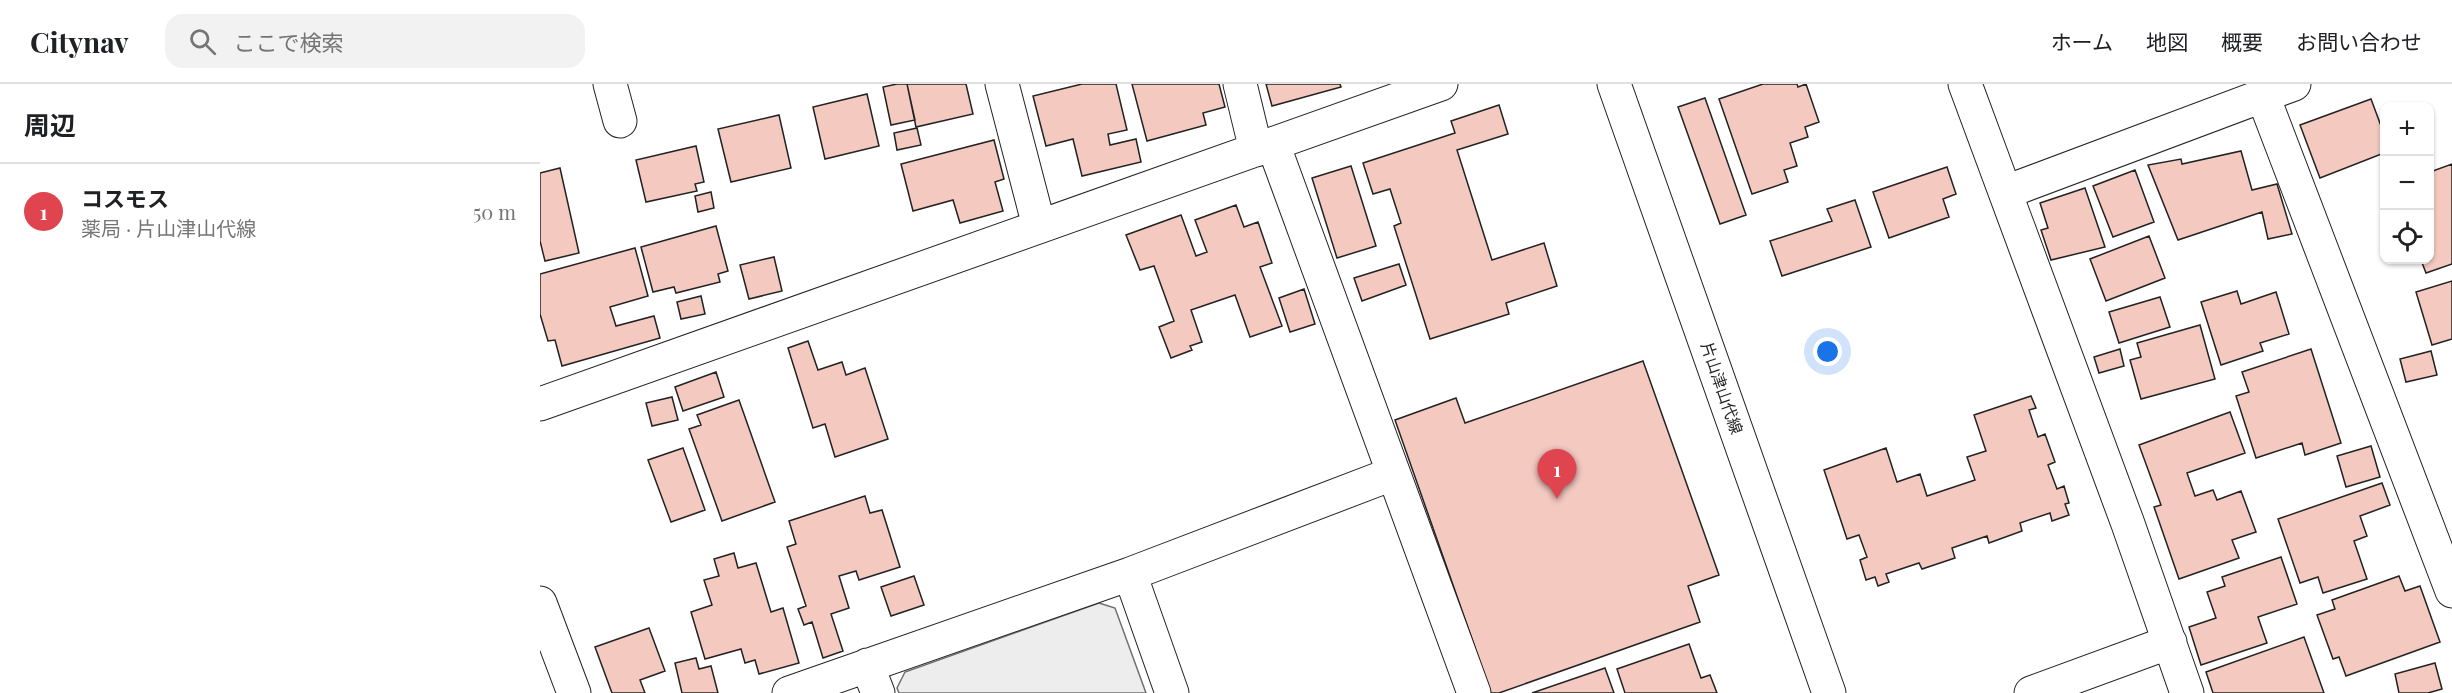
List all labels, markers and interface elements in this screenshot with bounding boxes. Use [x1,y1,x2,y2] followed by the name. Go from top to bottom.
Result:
[165,14,585,68] search box
[30,23,129,60] text: Citynav
[186,25,219,58] icon: search
[234,27,344,57] text: ここで検索
[2051,27,2113,55] text: ホーム
[2146,27,2188,55] text: 地図
[2221,27,2263,55] text: 概要
[2296,27,2422,55] text: お問い合わせ
[2380,102,2434,264] map controls
[2380,102,2434,156] button: +
[24,107,76,142] text: 周辺
[2380,156,2434,210] button: −
[81,183,169,213] text: コスモス
[40,198,47,225] text: 1
[473,198,516,225] text: 50 m
[2380,210,2434,264] button: locate
[81,214,256,241] text: 薬局 · 片山津山代線
[1813,337,1842,366] your location
[1697,339,1748,437] street label: 片山津山代線
[1538,450,1576,499] pin: 1

